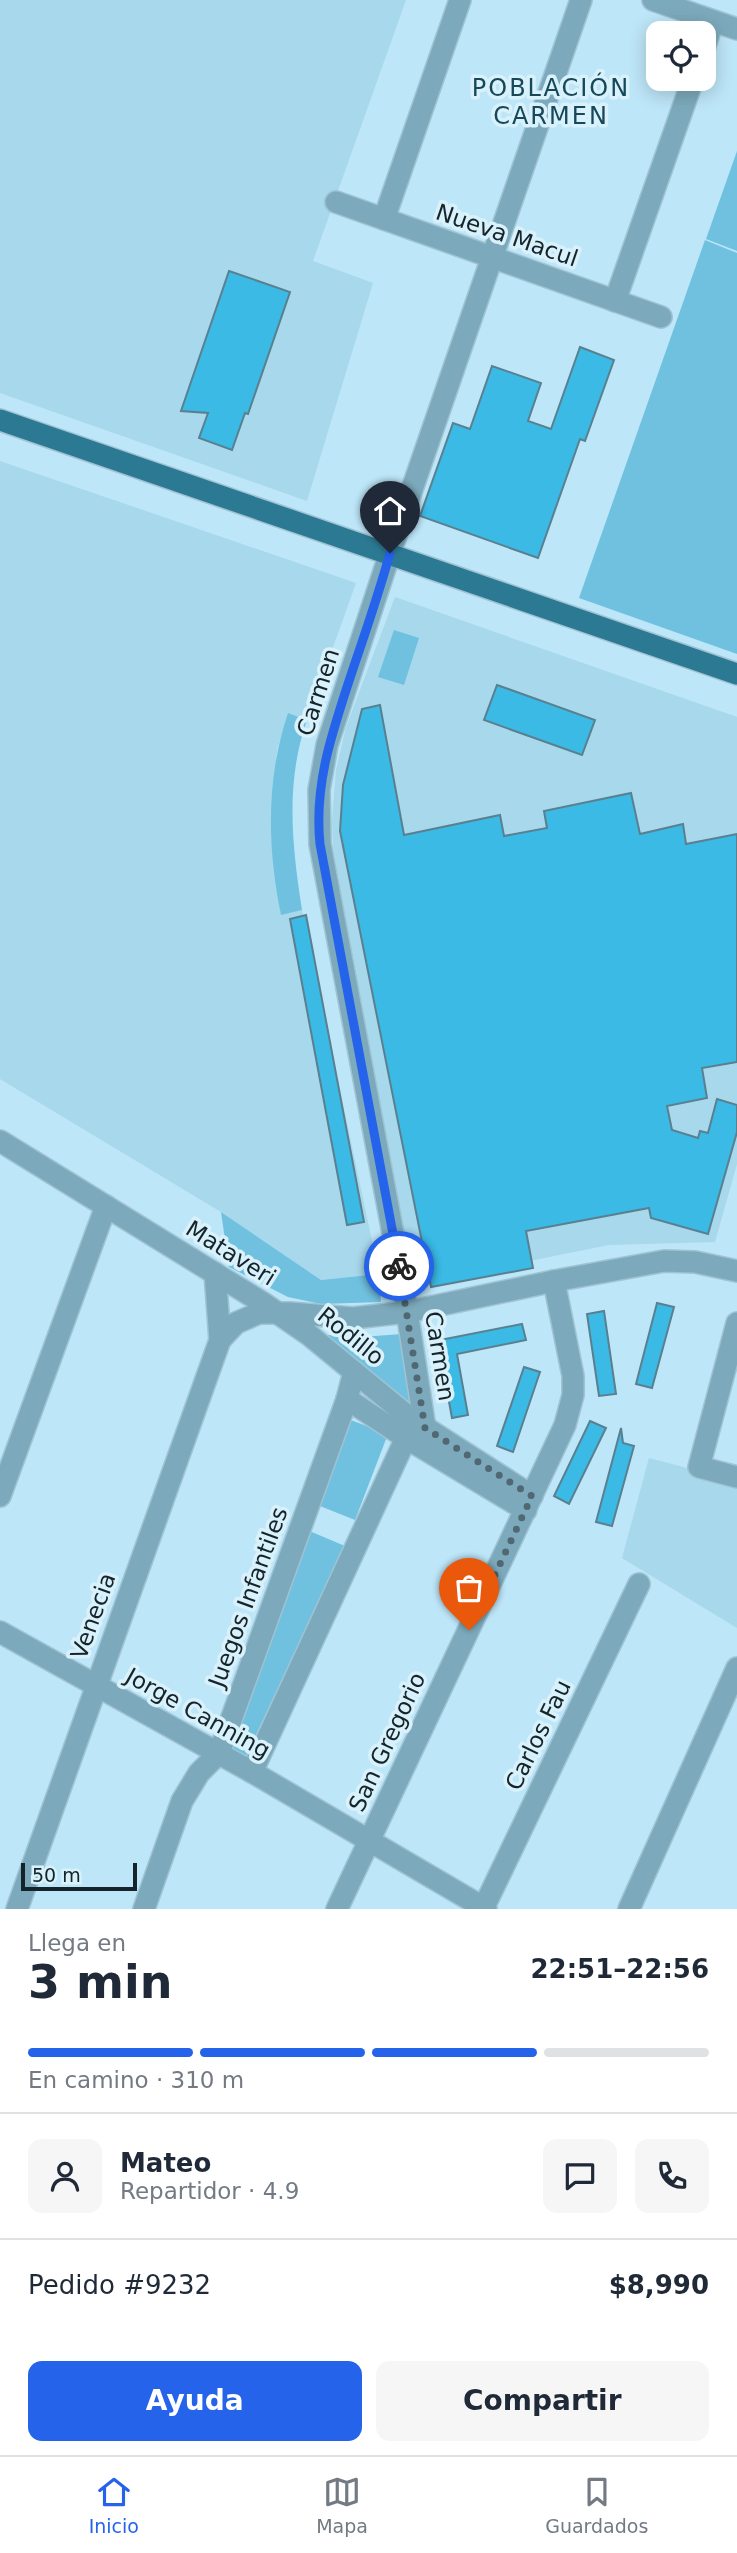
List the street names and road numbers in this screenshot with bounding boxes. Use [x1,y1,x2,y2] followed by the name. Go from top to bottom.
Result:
[433,199,581,271] street label: Nueva Macul
[292,645,344,739] street label: Carmen
[181,1215,281,1291] street label: Mataveri
[313,1302,389,1370] street label: Rodillo
[420,1309,460,1403] street label: Carmen
[203,1503,293,1692] street label: Juegos Infantiles
[65,1569,121,1663] street label: Venecia
[120,1662,275,1763] street label: Jorge Canning
[343,1668,431,1816] street label: San Gregorio
[500,1676,576,1794] street label: Carlos Fau

